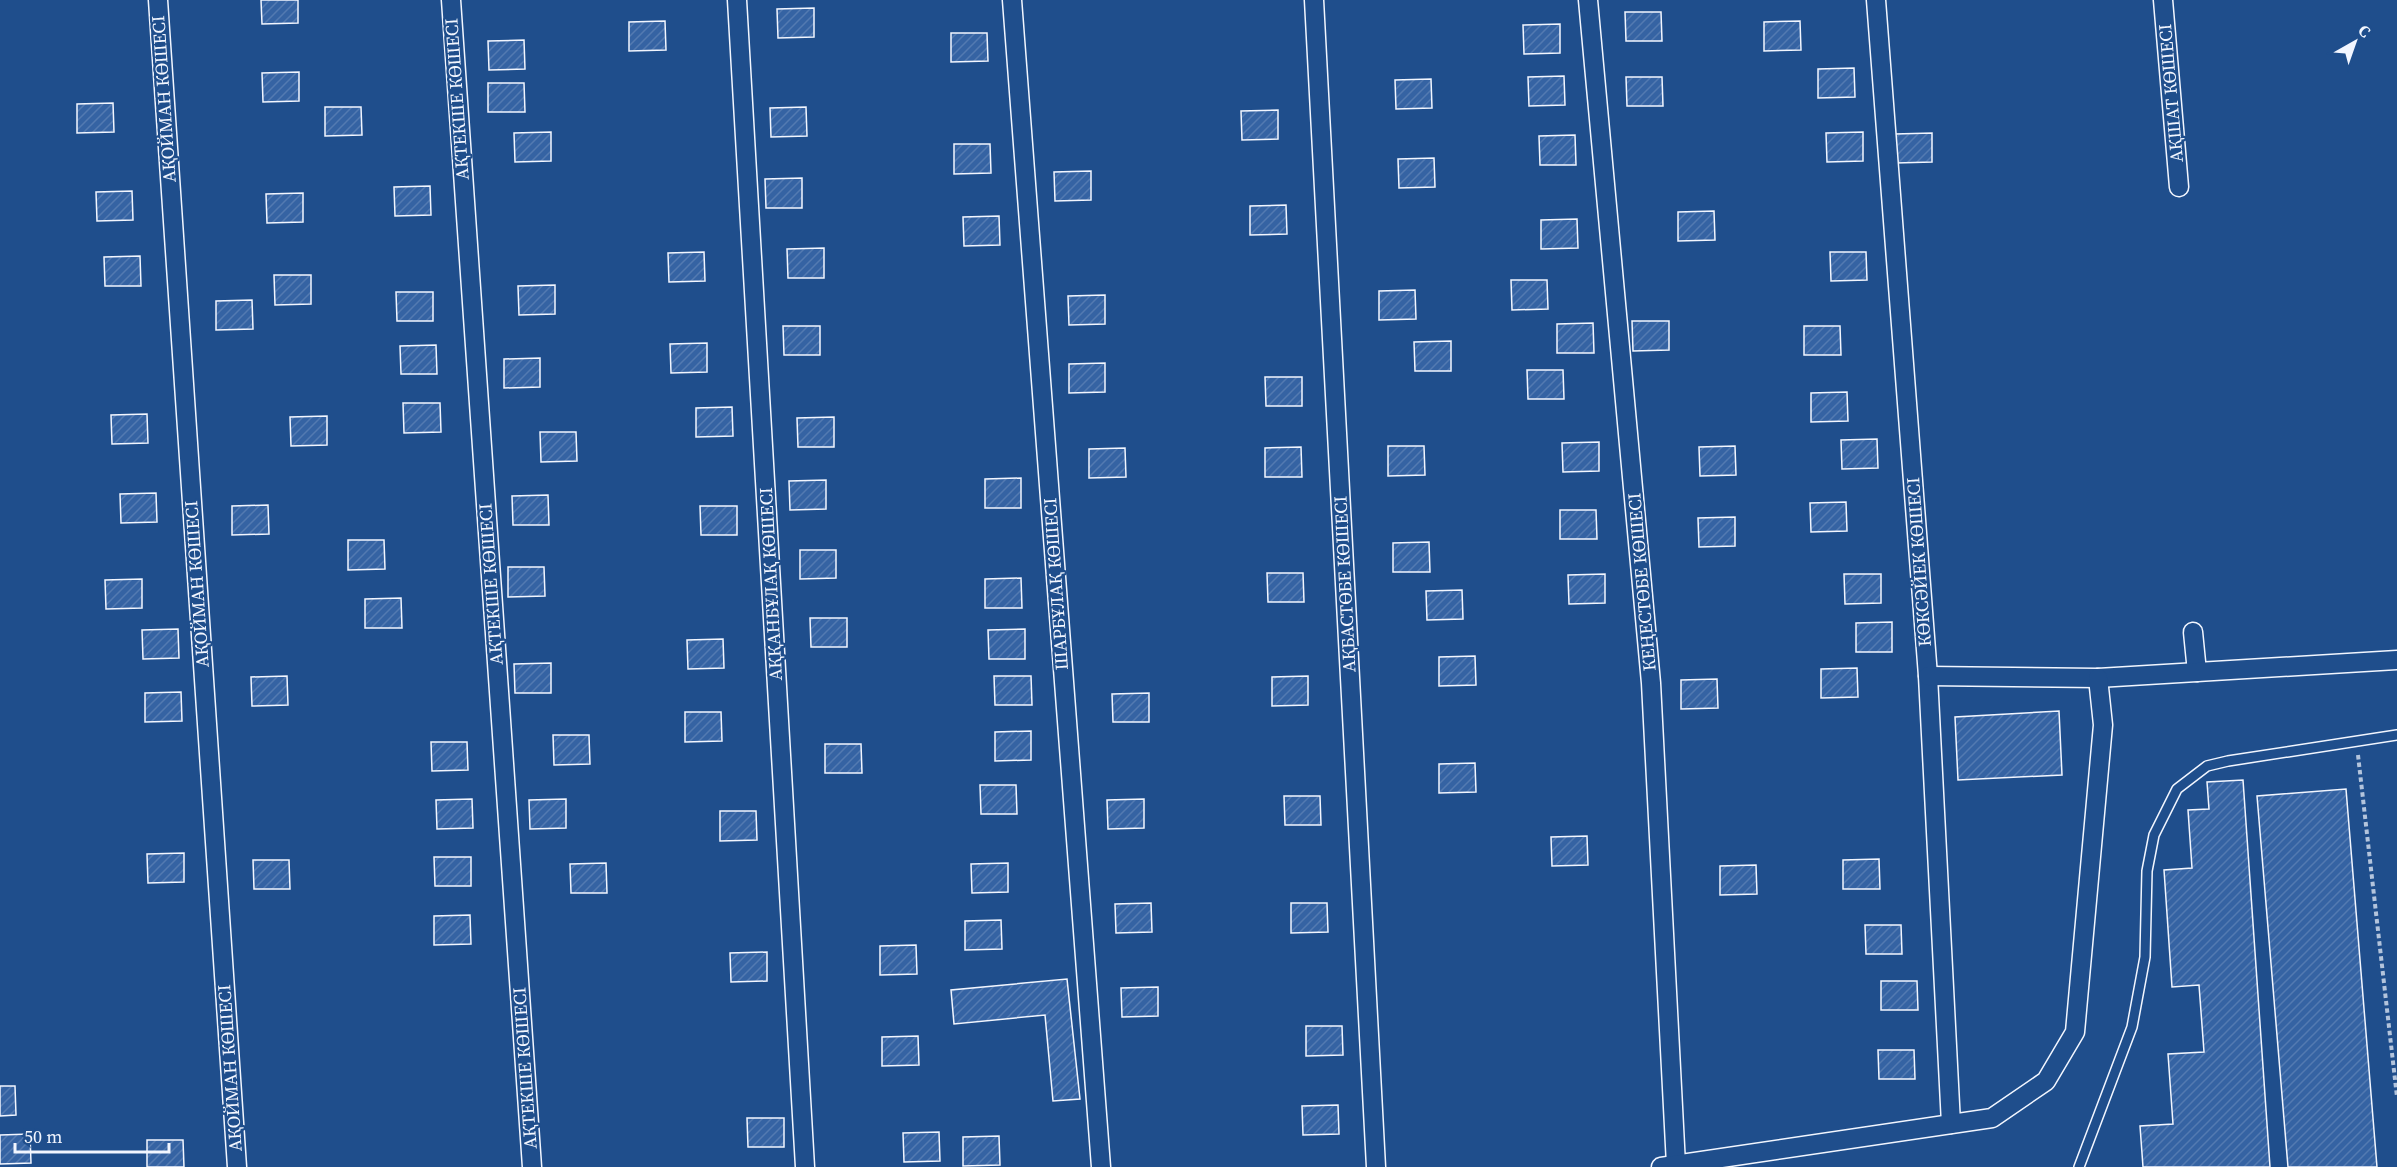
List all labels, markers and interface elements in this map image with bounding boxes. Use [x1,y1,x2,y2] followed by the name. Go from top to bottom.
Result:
[2325,12,2385,72] north arrow
[145,15,182,183] street label: АҚОЙМАН КӨШЕСІ
[438,17,475,181] street label: АҚТЕКШЕ КӨШЕСІ
[2354,19,2376,42] text: С
[2152,23,2189,163] street label: АҚШАТ КӨШЕСІ
[1900,476,1937,648] street label: КӨКСӘЙЕК КӨШЕСІ
[753,487,788,681] street label: АҚҚАНБҰЛАҚ КӨШЕСІ
[1621,492,1662,672] street label: КЕҢЕСТӨБЕ КӨШЕСІ
[1327,495,1362,673] street label: АҚБАСТӨБЕ КӨШЕСІ
[1037,497,1074,671] street label: ШАРБҰЛАҚ КӨШЕСІ
[178,500,215,668] street label: АҚОЙМАН КӨШЕСІ
[472,502,509,666] street label: АҚТЕКШЕ КӨШЕСІ
[211,984,248,1152] street label: АҚОЙМАН КӨШЕСІ
[506,986,543,1150] street label: АҚТЕКШЕ КӨШЕСІ
[15,1116,170,1154] scale bar
[24,1124,62,1149] text: 50 m

